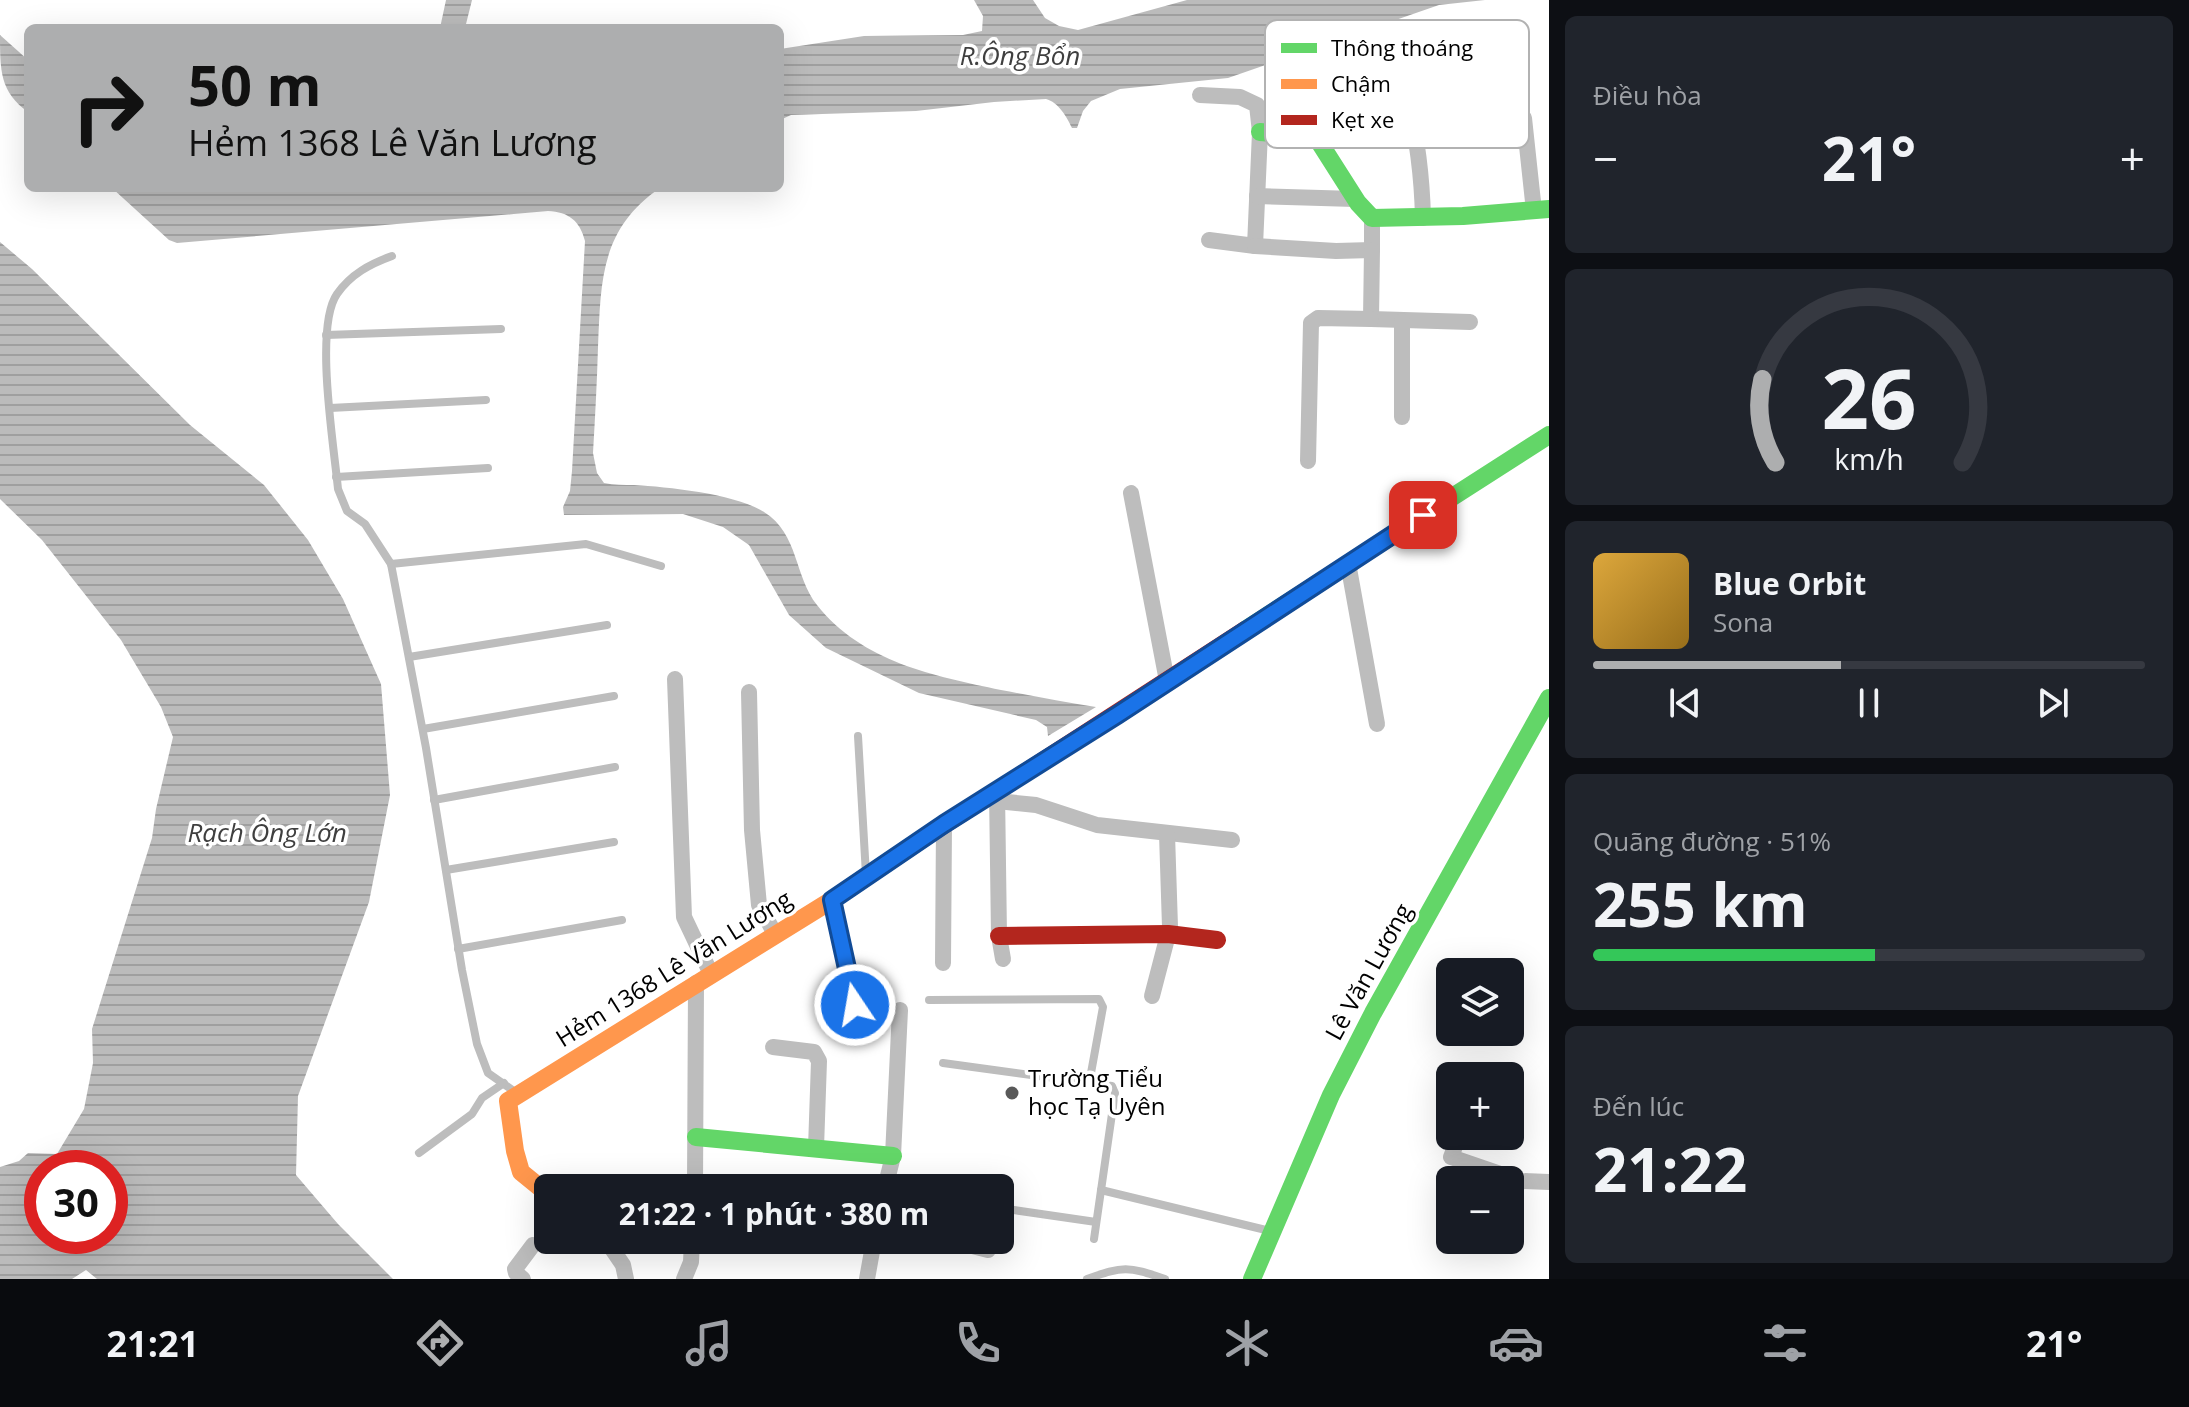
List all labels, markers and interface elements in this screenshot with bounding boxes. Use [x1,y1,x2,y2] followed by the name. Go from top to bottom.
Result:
[1265,20,1529,148] legend
[1331,32,1473,62] text: Thông thoáng
[960,37,1080,73] water label: R.Ông Bổn
[188,46,322,122] text: 50 m
[56,56,160,160] icon: right
[1331,68,1391,98] text: Chậm
[1593,77,1702,113] text: Điều hòa
[1331,104,1394,134] text: Kẹt xe
[1822,117,1916,199] text: 21°
[188,118,597,167] text: Hẻm 1368 Lê Văn Lương
[1593,128,1618,188] text: −
[2120,128,2145,188] text: +
[1821,339,1917,452] text: 26
[1834,439,1904,478] text: km/h
[1389,481,1457,549] pin
[1401,493,1445,537] icon: arrive
[1713,563,1866,604] text: Blue Orbit
[1713,604,1773,640] text: Sona
[1663,681,1707,725] icon: previous
[1847,681,1891,725] icon: pause
[2031,681,2075,725] icon: next
[187,814,347,850] water label: Rạch Ông Lớn
[1593,823,1831,859] text: Quãng đường · 51%
[1593,863,1808,945] text: 255 km
[549,882,797,1054] street label: Hẻm 1368 Lê Văn Lương
[1316,897,1419,1046] street label: Lê Văn Lương
[1436,958,1524,1254] map controls
[1436,958,1524,1046] button: layers
[813,963,897,1047] position arrow
[1028,1061,1165,1122] place label: Trường Tiểu học Tạ Uyên
[1436,1062,1524,1150] button: +
[1003,1084,1021,1102] marker: Trường Tiểu học Tạ Uyên
[1593,1088,1684,1124] text: Đến lúc
[1593,1128,1747,1210] text: 21:22
[24,1150,128,1254] speed limit sign: 30
[1436,1166,1524,1254] button: −
[619,1193,929,1234] text: 21:22 · 1 phút · 380 m
[412,1315,468,1371] icon: directions
[681,1315,737,1371] icon: music
[950,1315,1006,1371] icon: phone
[1219,1315,1275,1371] icon: climate
[1488,1315,1544,1371] icon: car
[1757,1315,1813,1371] icon: filters
[106,1319,199,1368] text: 21:21
[2026,1319,2082,1368] text: 21°

